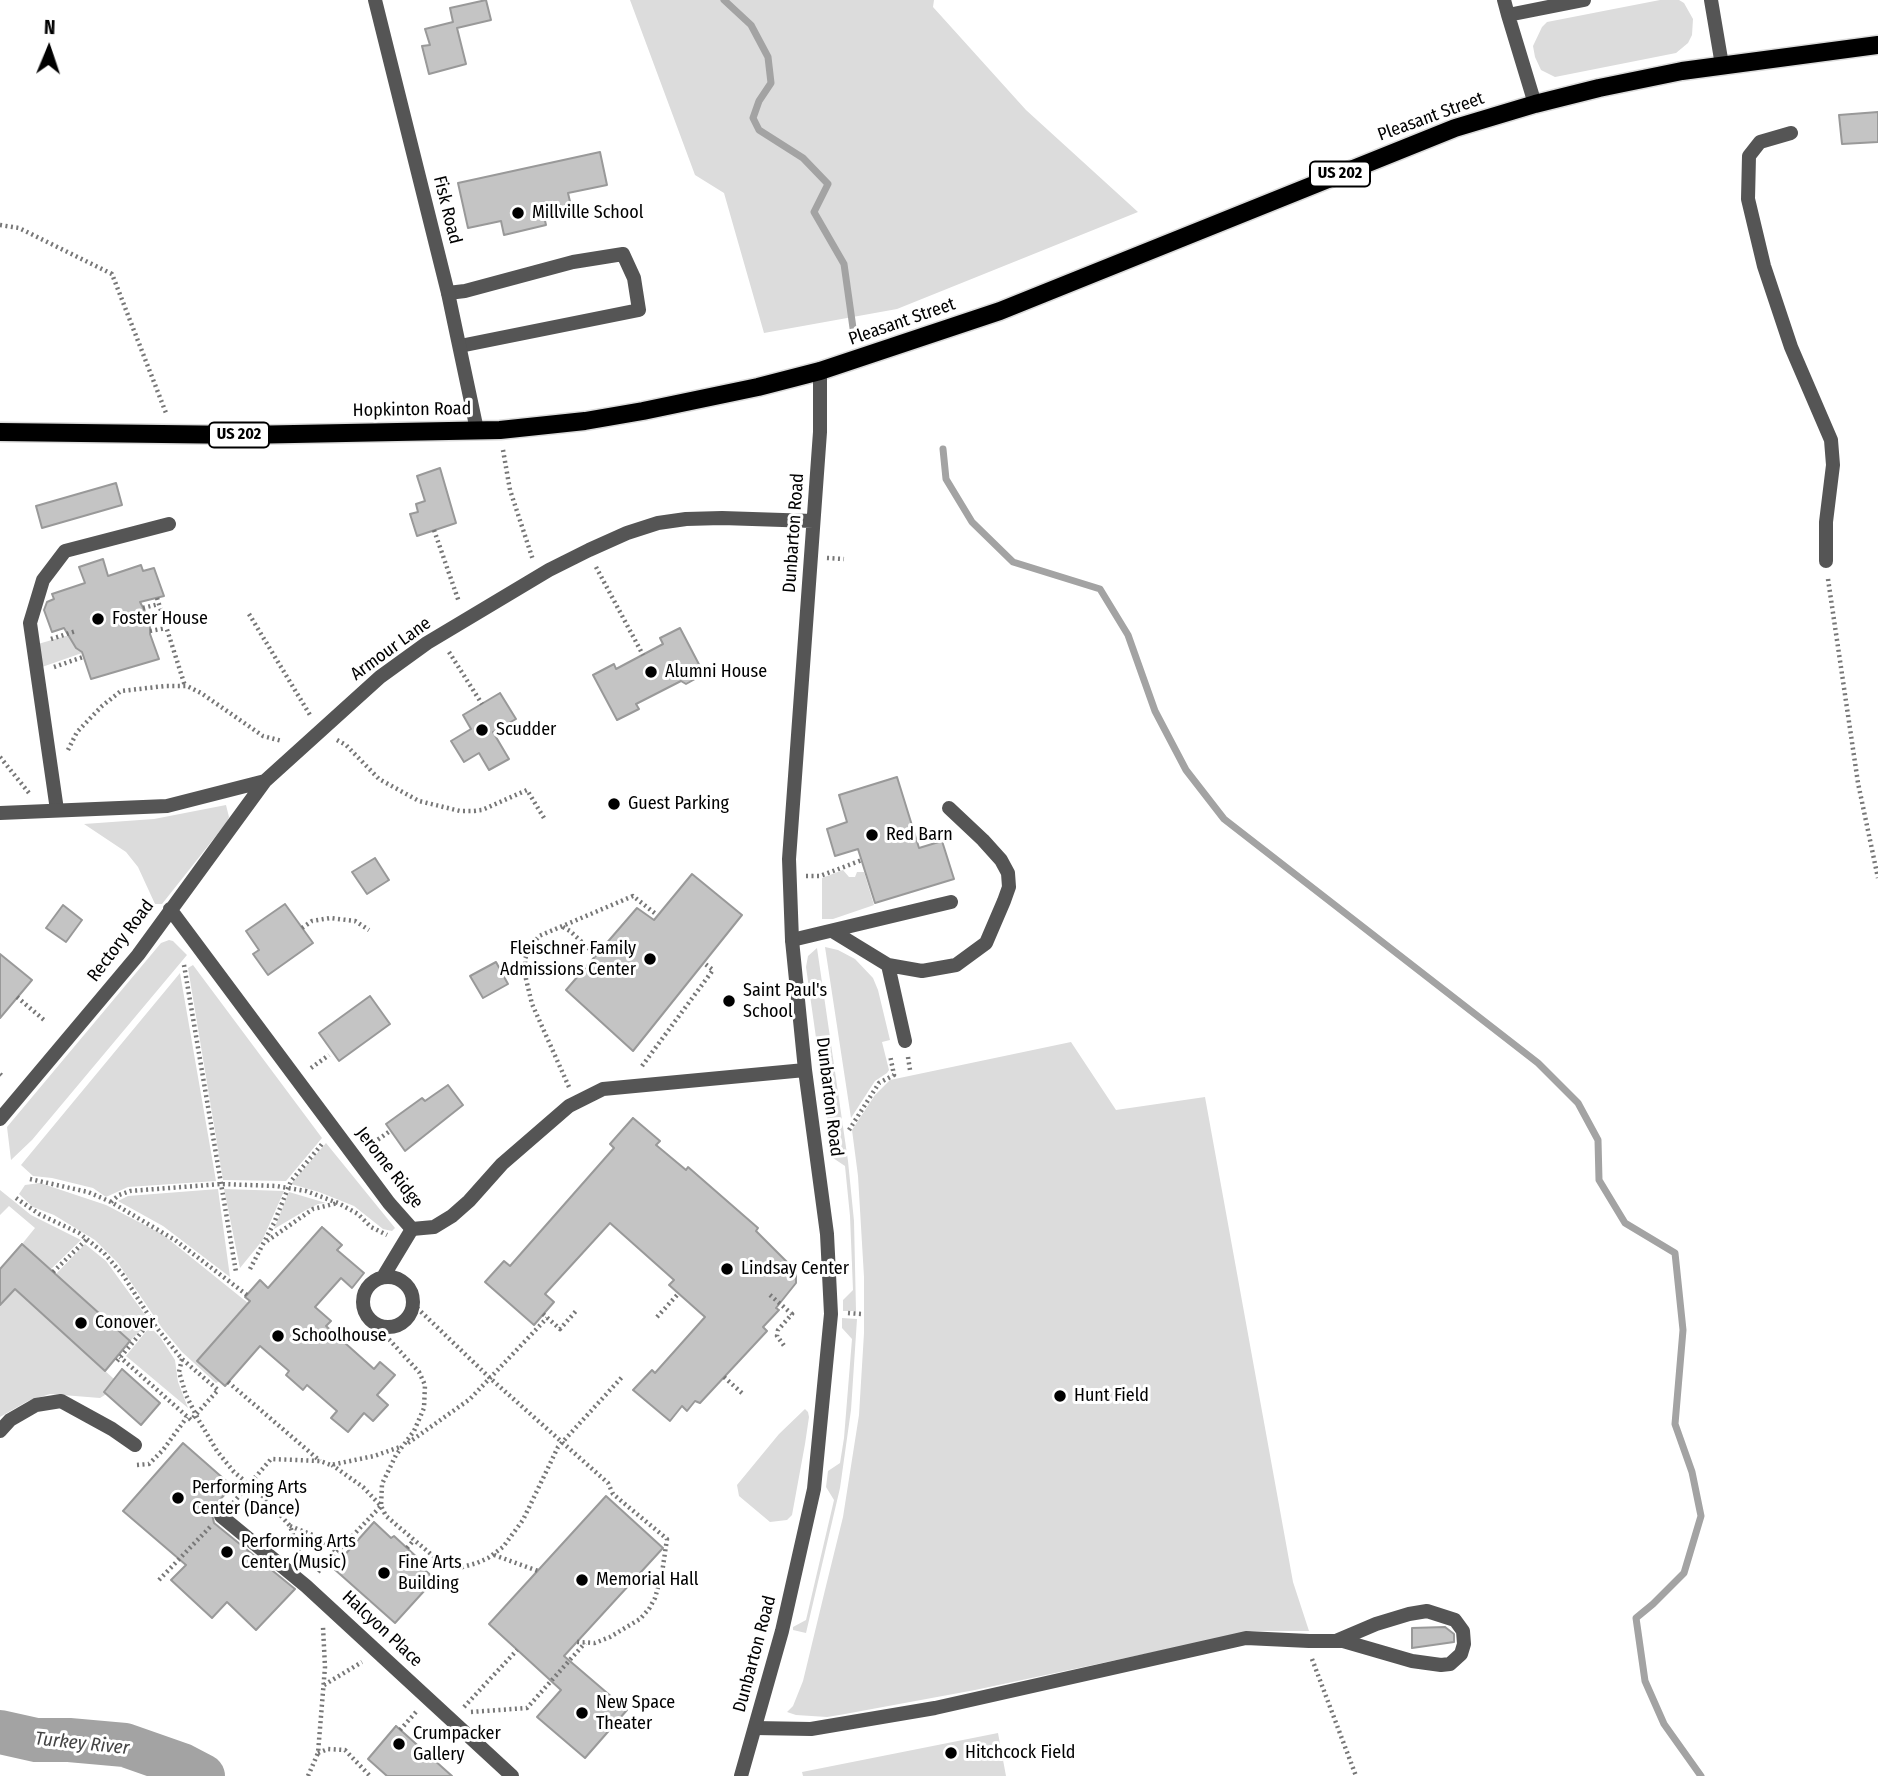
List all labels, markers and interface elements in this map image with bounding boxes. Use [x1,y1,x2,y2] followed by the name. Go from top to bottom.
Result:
[14,14,84,84] north arrow
[44,16,56,39] text: N
[1375,88,1487,146] street label: Pleasant Street
[1310,162,1370,186] road number: US 202
[428,174,466,246] street label: Fisk Road
[532,202,644,224] place label: Millville School
[510,205,526,221] marker: Millville School
[846,294,958,350] street label: Pleasant Street
[353,398,471,422] street label: Hopkinton Road
[209,422,269,448] road number: US 202
[779,472,809,594] street label: Dunbarton Road
[112,608,208,630] place label: Foster House
[90,611,106,627] marker: Foster House
[347,613,435,685] street label: Armour Lane
[665,661,767,683] place label: Alumni House
[643,664,659,680] marker: Alumni House
[496,719,556,741] place label: Scudder
[474,722,490,738] marker: Scudder
[628,793,729,815] place label: Guest Parking
[606,796,622,812] marker: Guest Parking
[886,824,953,846] place label: Red Barn
[864,827,880,843] marker: Red Barn
[83,896,159,986] street label: Rectory Road
[500,938,636,981] place label: Fleischner Family Admissions Center
[642,951,658,967] marker: Fleischner Family Admissions Center
[743,980,827,1023] place label: Saint Paul's School
[721,993,737,1009] marker: Saint Paul's School
[811,1036,847,1158] street label: Dunbarton Road
[351,1123,427,1213] street label: Jerome Ridge
[741,1258,849,1280] place label: Lindsay Center
[719,1261,735,1277] marker: Lindsay Center
[95,1312,155,1334] place label: Conover
[73,1315,89,1331] marker: Conover
[292,1325,387,1347] place label: Schoolhouse
[270,1328,286,1344] marker: Schoolhouse
[1074,1385,1149,1407] place label: Hunt Field
[1052,1388,1068,1404] marker: Hunt Field
[192,1477,307,1520] place label: Performing Arts Center (Dance)
[170,1490,186,1506] marker: Performing Arts Center (Dance)
[241,1531,356,1574] place label: Performing Arts Center (Music)
[219,1544,235,1560] marker: Performing Arts Center (Music)
[398,1552,462,1594] place label: Fine Arts Building
[376,1565,392,1581] marker: Fine Arts Building
[596,1569,698,1591] place label: Memorial Hall
[574,1572,590,1588] marker: Memorial Hall
[337,1586,427,1672] street label: Halcyon Place
[729,1593,781,1715] street label: Dunbarton Road
[596,1692,675,1734] place label: New Space Theater
[574,1705,590,1721] marker: New Space Theater
[413,1723,501,1766] place label: Crumpacker Gallery
[34,1728,130,1760] water label: Turkey River
[391,1736,407,1752] marker: Crumpacker Gallery
[965,1742,1075,1764] place label: Hitchcock Field
[943,1745,959,1761] marker: Hitchcock Field

